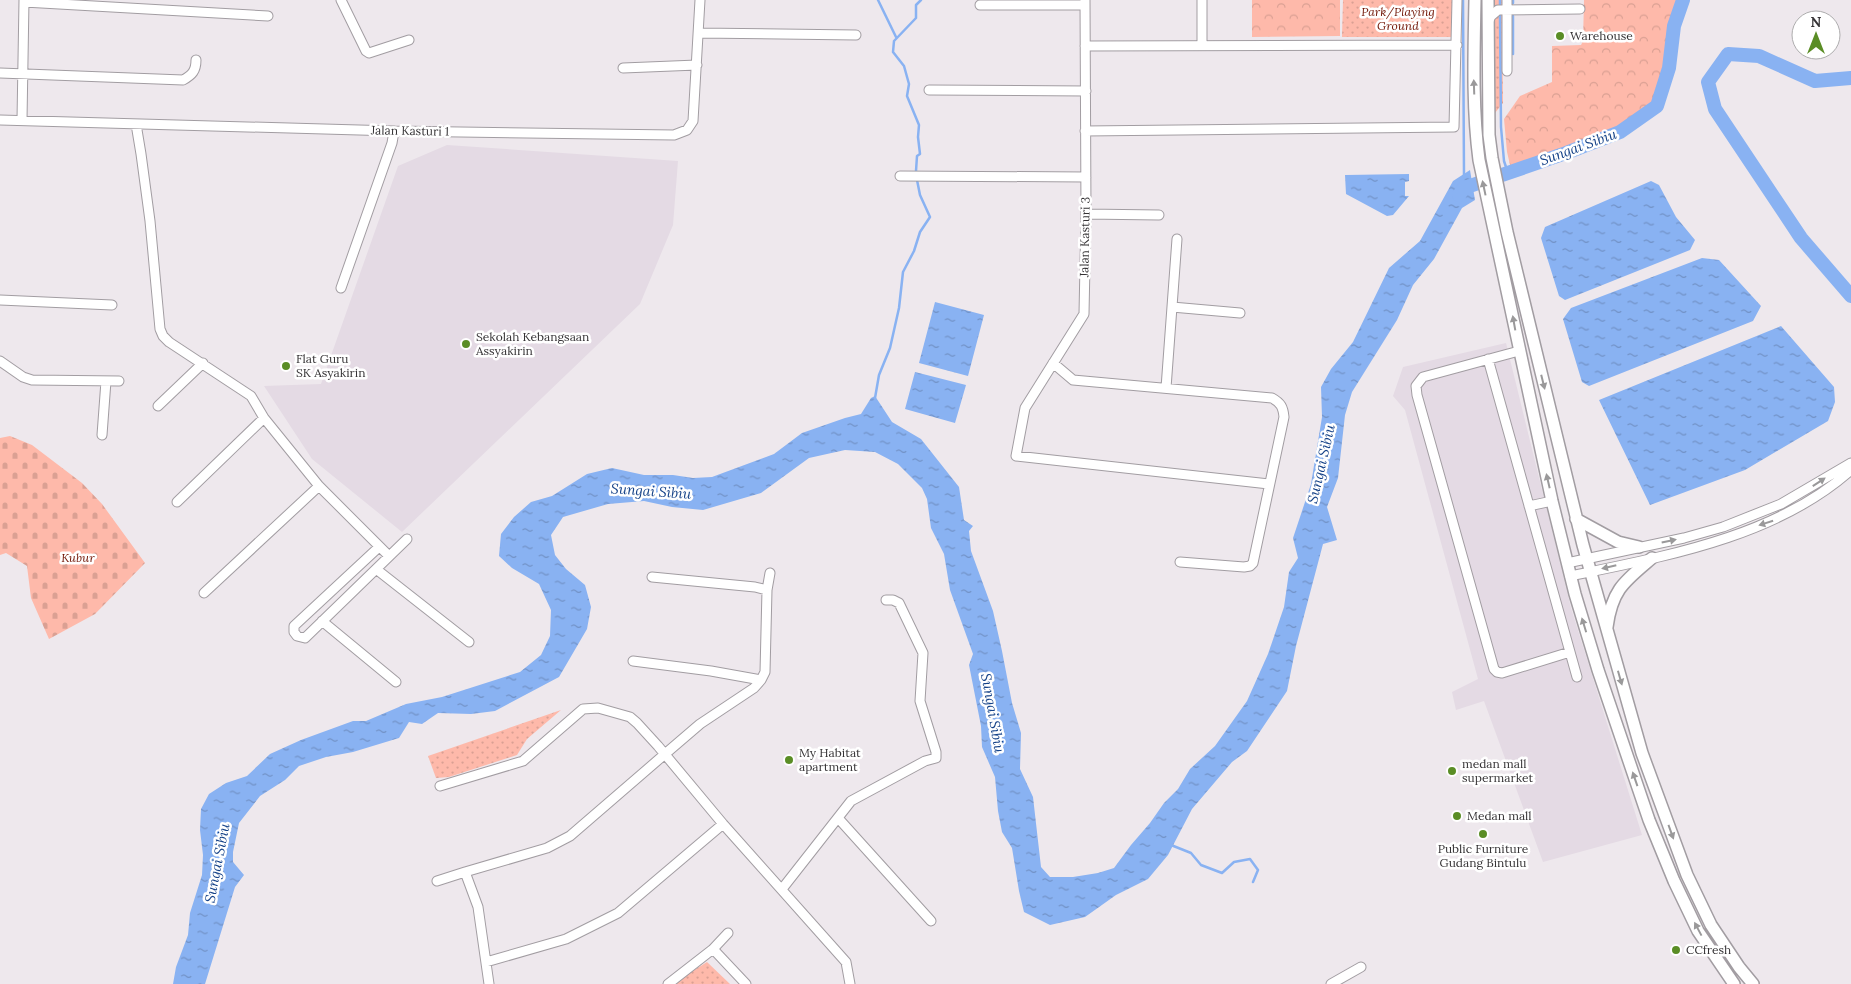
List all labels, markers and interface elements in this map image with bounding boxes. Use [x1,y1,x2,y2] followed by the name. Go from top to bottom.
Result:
[1361,4,1435,33] park label: Park/Playing Ground
[1791,10,1841,60] north arrow
[1811,13,1822,31] text: N
[1570,28,1633,43] place label: Warehouse
[1554,30,1566,42] marker: Warehouse
[1470,78,1478,94] one-way arrow
[370,122,449,139] street label: Jalan Kasturi 1
[1537,125,1620,169] water label: Sungai Sibiu
[1480,180,1488,195] one-way arrow
[1076,196,1093,278] street label: Jalan Kasturi 3
[1509,314,1517,330] one-way arrow
[475,329,589,358] place label: Sekolah Kebangsaan Assyakirin
[460,338,472,350] marker: Sekolah Kebangsaan Assyakirin
[296,351,365,380] place label: Flat Guru SK Asyakirin
[280,360,292,372] marker: Flat Guru SK Asyakirin
[1539,374,1547,389] one-way arrow
[1303,422,1339,505] water label: Sungai Sibiu
[1544,474,1552,489] one-way arrow
[1812,477,1826,487] one-way arrow
[610,479,692,503] water label: Sungai Sibiu
[1758,520,1773,528] one-way arrow
[1661,537,1676,545] one-way arrow
[61,550,95,565] park label: Kubur
[1602,563,1617,571] one-way arrow
[1580,617,1588,632] one-way arrow
[1617,670,1625,685] one-way arrow
[977,672,1009,755] water label: Sungai Sibiu
[799,745,861,774] place label: My Habitat apartment
[783,754,795,766] marker: My Habitat apartment
[1462,756,1533,785] place label: medan mall supermarket
[1446,765,1458,777] marker: medan mall supermarket
[1631,771,1639,786] one-way arrow
[1467,808,1532,823] place label: Medan mall
[1451,810,1463,822] marker: Medan mall
[200,821,234,904] water label: Sungai Sibiu
[1667,825,1675,840] one-way arrow
[1477,828,1489,840] marker: Public Furniture Gudang Bintulu
[1438,841,1529,870] place label: Public Furniture Gudang Bintulu
[1694,921,1702,936] one-way arrow
[1686,942,1731,957] place label: CCfresh
[1670,944,1682,956] marker: CCfresh

